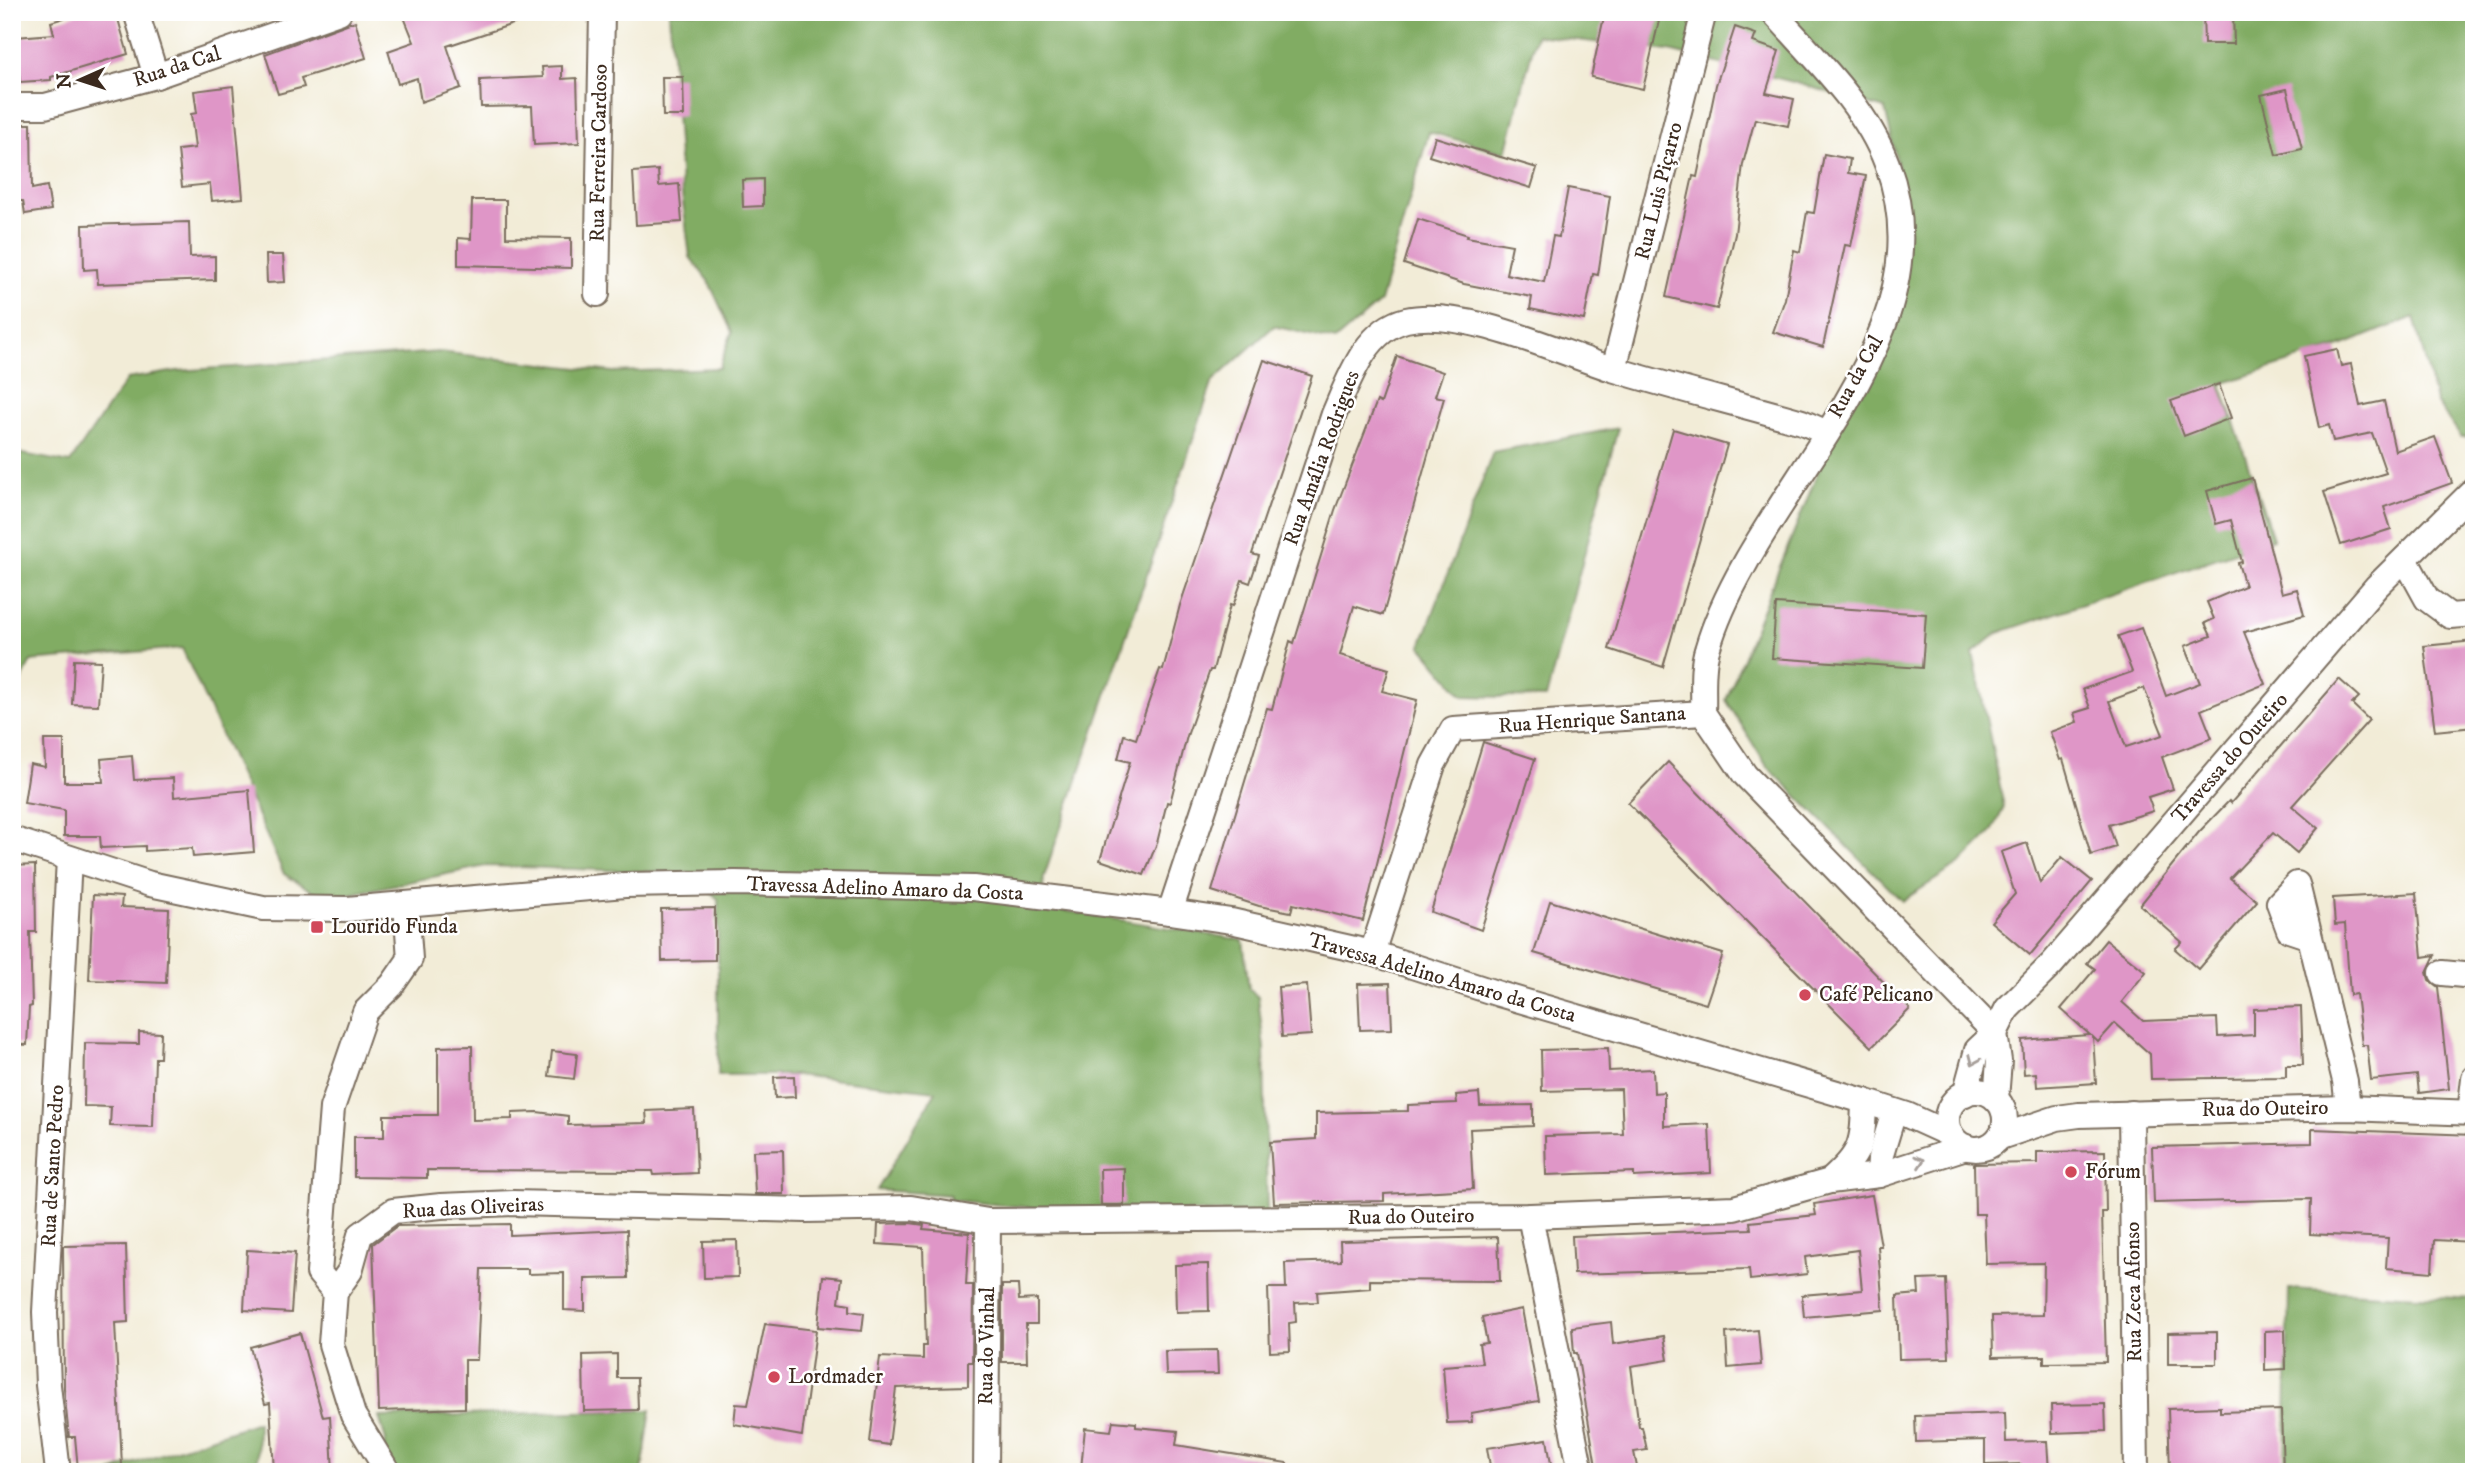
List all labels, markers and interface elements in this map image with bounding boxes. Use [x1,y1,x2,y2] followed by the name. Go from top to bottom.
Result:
[130,40,225,93] street label: Rua da Cal
[46,46,116,116] north arrow
[584,64,614,242] street label: Rua Ferreira Cardoso
[53,72,76,89] text: N
[1629,119,1689,263] street label: Rua Luis Piçarro
[1823,330,1890,423] street label: Rua da Cal
[1278,367,1366,549] street label: Rua Amália Rodrigues
[2166,687,2294,829] street label: Travessa do Outeiro
[1497,700,1687,740] street label: Rua Henrique Santana
[746,871,1024,907] street label: Travessa Adelino Amaro da Costa
[331,914,458,940] place label: Lourido Funda
[309,919,325,935] marker: Lourido Funda
[1305,927,1579,1029] street label: Travessa Adelino Amaro da Costa
[1819,982,1933,1008] place label: Café Pelicano
[1797,987,1813,1003] marker: Café Pelicano
[1968,1053,1982,1065] one-way arrow
[36,1084,70,1248] street label: Rua de Santo Pedro
[2201,1095,2329,1123] street label: Rua do Outeiro
[1914,1155,1926,1169] one-way arrow
[2085,1159,2141,1185] place label: Fórum
[2063,1164,2079,1180] marker: Fórum
[401,1191,545,1225] street label: Rua das Oliveiras
[1347,1203,1475,1231] street label: Rua do Outeiro
[2120,1222,2148,1362] street label: Rua Zeca Afonso
[973,1286,1001,1405] street label: Rua do Vinhal
[788,1364,883,1390] place label: Lordmader
[766,1369,782,1385] marker: Lordmader

